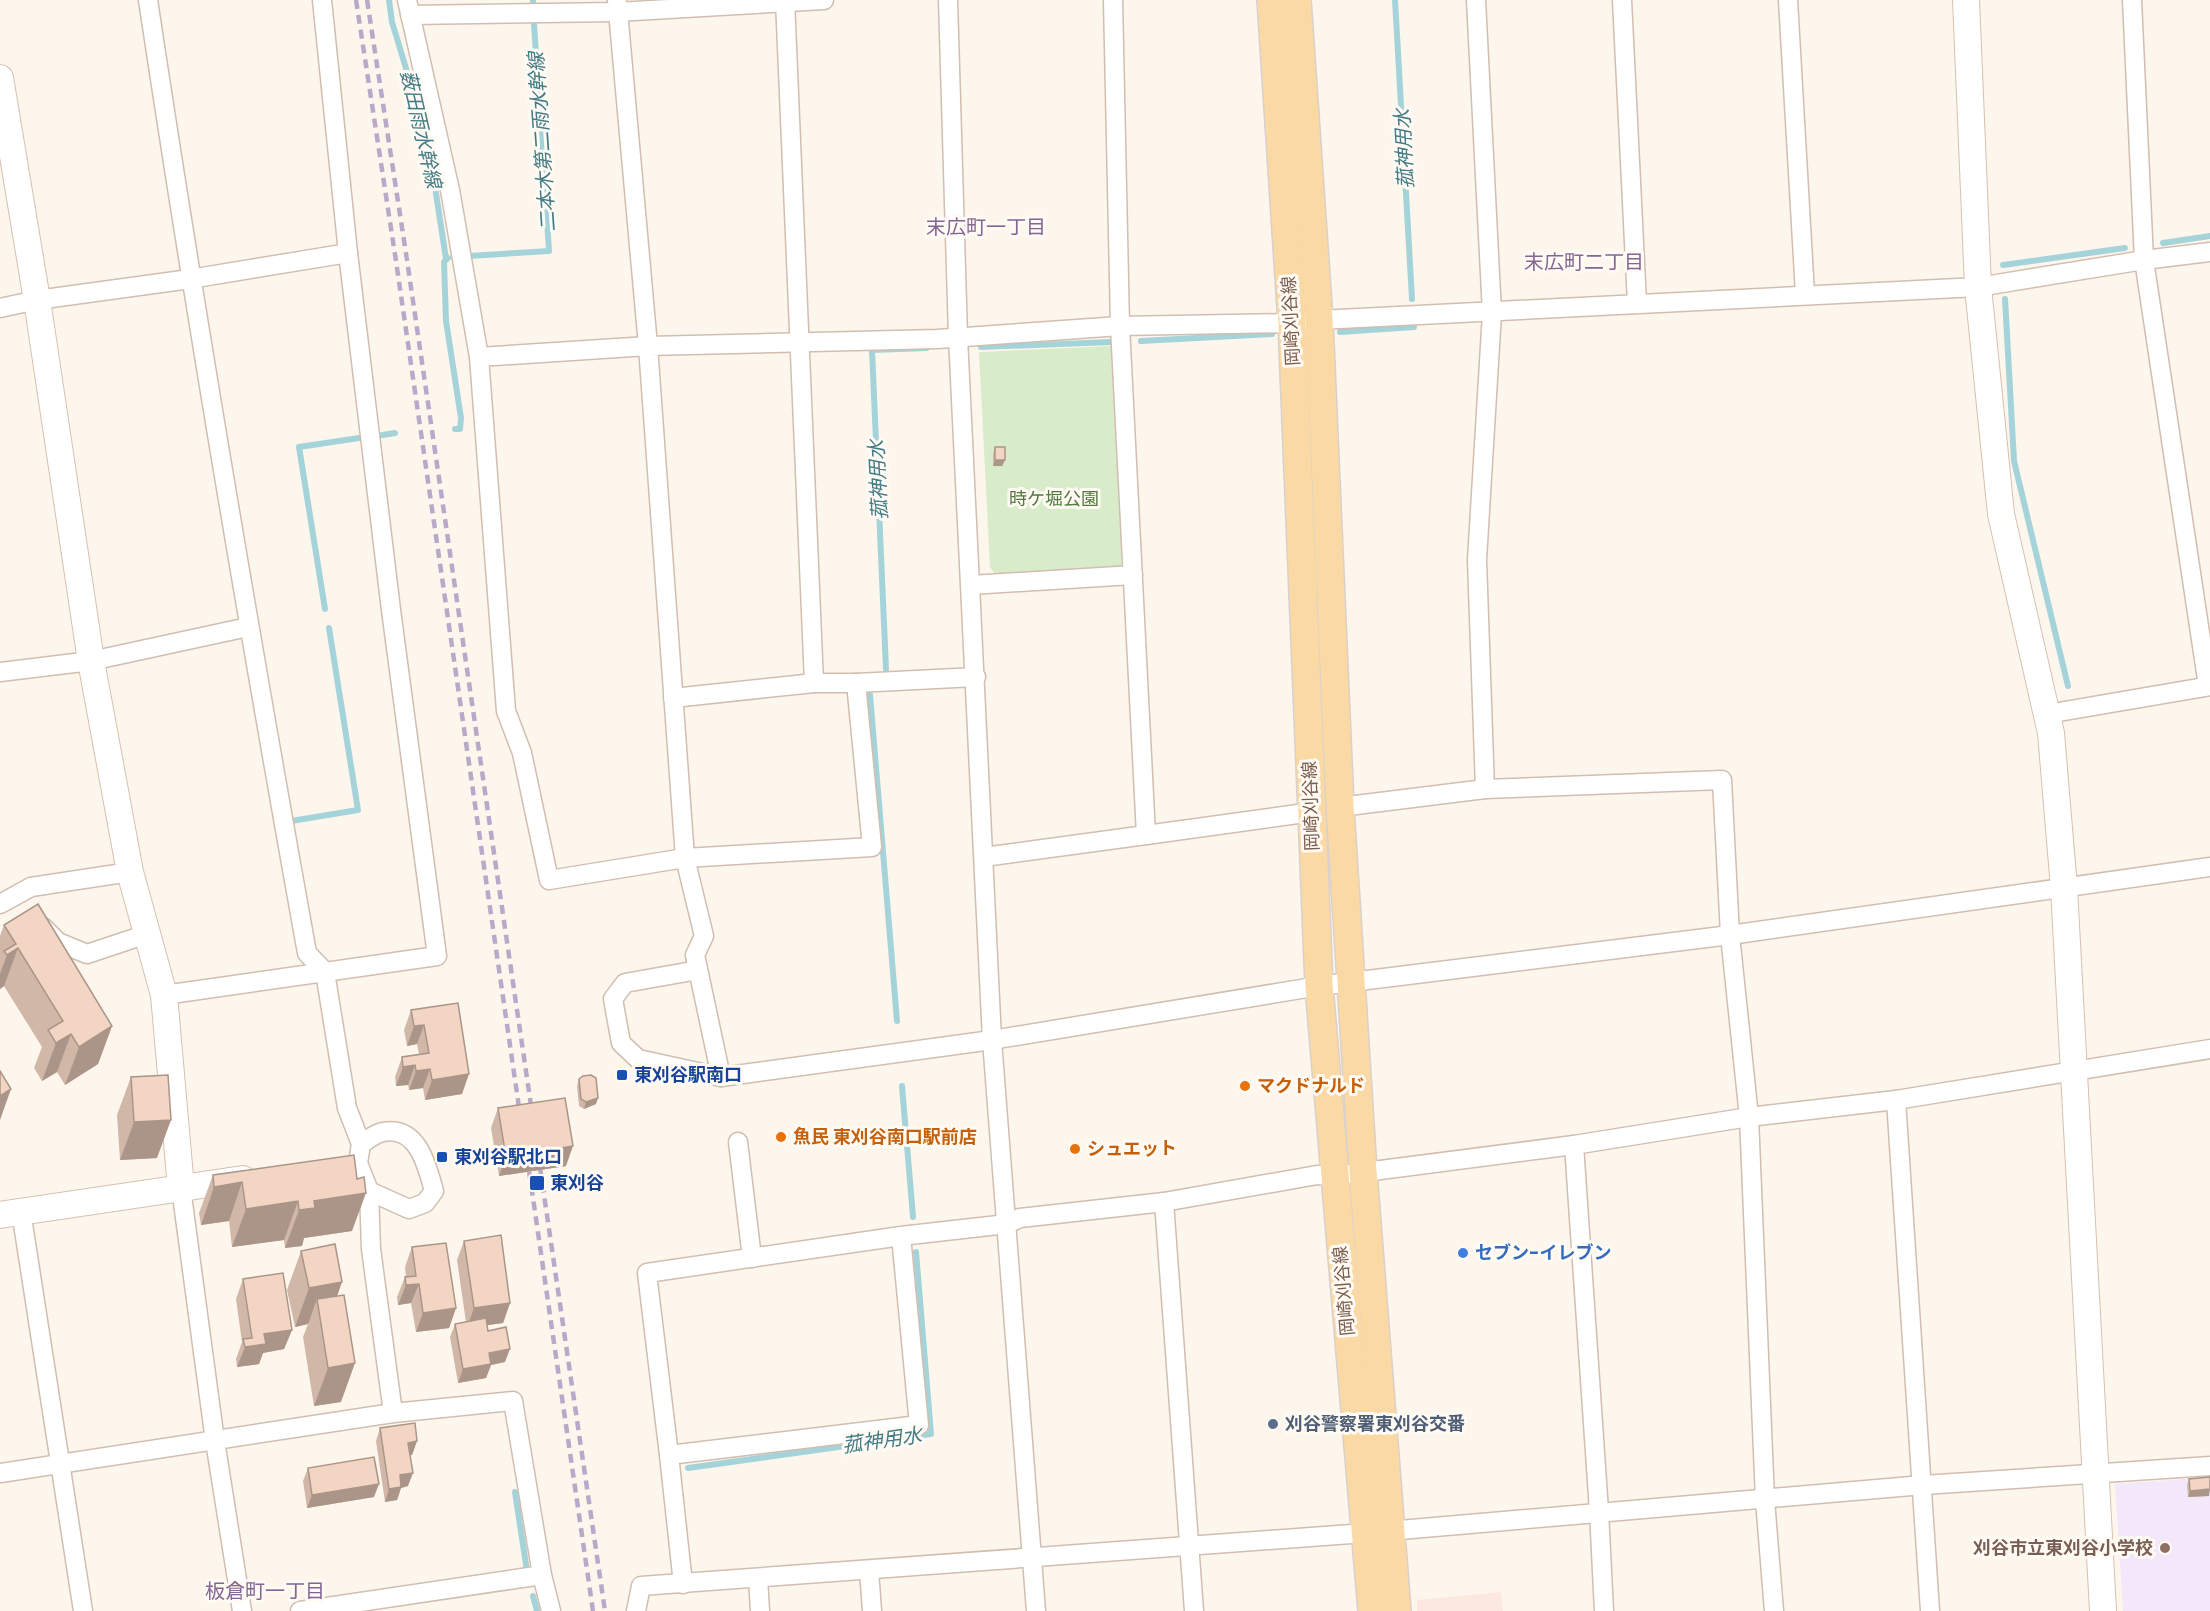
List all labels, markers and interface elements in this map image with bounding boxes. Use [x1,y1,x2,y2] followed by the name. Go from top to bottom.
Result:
[522,48,562,233] water label: 二本木第二雨水幹線
[394,67,449,194] water label: 薮田雨水幹線
[1388,106,1420,190] water label: 菰神用水
[926,213,1046,241] district label: 末広町一丁目
[1524,248,1644,276] district label: 末広町二丁目
[1276,275,1305,367] street label: 岡崎刈谷線
[862,437,894,521] water label: 菰神用水
[1009,486,1099,511] park label: 時ケ堀公園
[1296,761,1325,851] street label: 岡崎刈谷線
[634,1062,742,1087] place label: 東刈谷駅南口
[615,1068,629,1082] marker: 東刈谷駅南口
[1257,1073,1365,1098] place label: マクドナルド
[1238,1079,1252,1093] marker: マクドナルド
[793,1124,977,1149] place label: 魚民 東刈谷南口駅前店
[774,1130,788,1144] marker: 魚民 東刈谷南口駅前店
[1087,1136,1177,1161] place label: シュエット
[1068,1142,1082,1156] marker: シュエット
[454,1144,562,1169] place label: 東刈谷駅北口
[435,1150,449,1164] marker: 東刈谷駅北口
[550,1170,604,1195] place label: 東刈谷
[528,1174,546,1192] marker: 東刈谷
[1475,1240,1611,1265] place label: セブン-イレブン
[1327,1245,1360,1337] street label: 岡崎刈谷線
[1456,1246,1470,1260] marker: セブン-イレブン
[1285,1411,1465,1436] place label: 刈谷警察署東刈谷交番
[1266,1417,1280,1431] marker: 刈谷警察署東刈谷交番
[840,1420,926,1459] water label: 菰神用水
[1973,1535,2153,1560] place label: 刈谷市立東刈谷小学校
[2158,1541,2172,1555] marker: 刈谷市立東刈谷小学校
[205,1577,325,1605] district label: 板倉町一丁目

